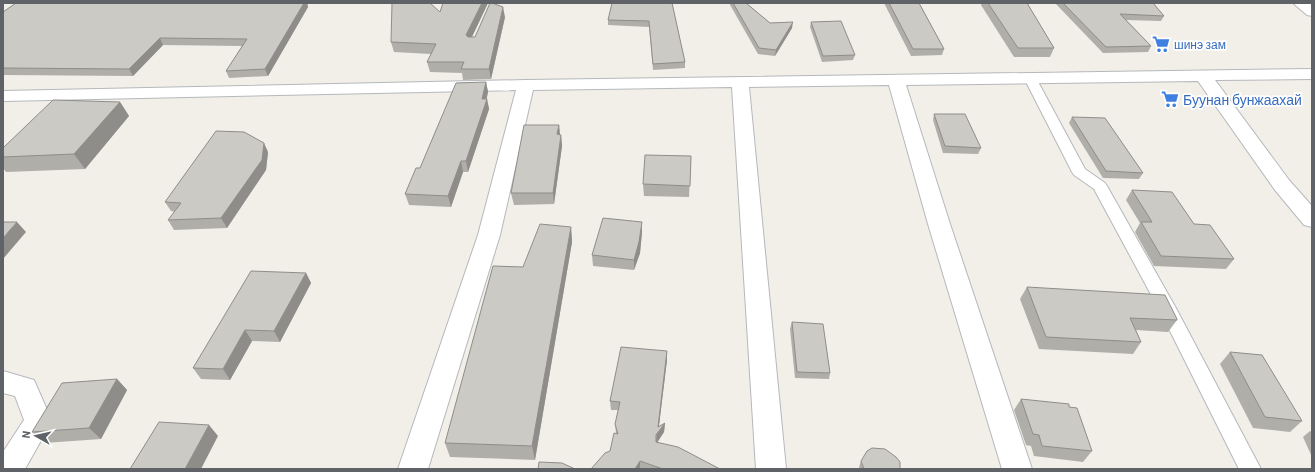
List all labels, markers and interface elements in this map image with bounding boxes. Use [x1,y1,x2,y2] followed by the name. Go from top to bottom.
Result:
[1151,34,1171,54] supermarket icon: шинэ зам
[1174,37,1226,51] place label: шинэ зам
[1160,89,1180,109] supermarket icon: Буунан бунжаахай
[1183,91,1302,108] place label: Буунан бунжаахай
[16,416,56,456] north arrow
[19,430,33,439] text: N

